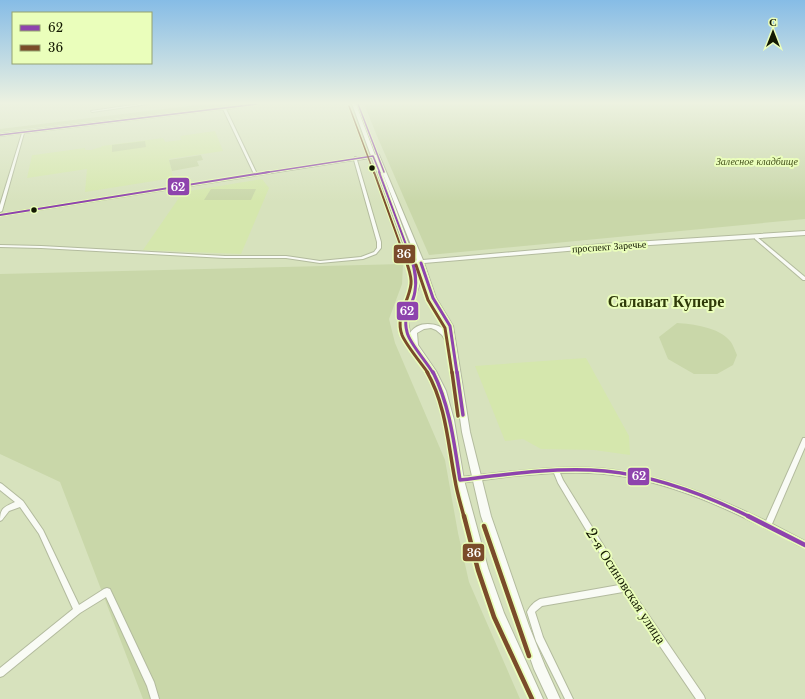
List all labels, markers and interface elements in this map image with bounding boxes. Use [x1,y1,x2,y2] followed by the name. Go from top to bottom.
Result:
[12,12,152,64] legend
[753,12,793,52] north arrow
[769,15,777,29] text: С
[48,20,63,35] text: 62
[48,40,63,55] text: 36
[716,155,799,168] park label: Залесное кладбище
[367,163,377,173] unlabelled marker
[167,177,190,196] line badge: 62
[171,180,185,194] text: 62
[29,205,39,215] unlabelled marker
[571,237,647,256] street label: проспект Заречье
[393,244,416,264] line badge: 36
[397,247,411,261] text: 36
[608,291,724,311] district label: Салават Купере
[396,301,419,321] line badge: 62
[400,304,414,318] text: 62
[627,467,650,486] line badge: 62
[632,469,646,483] text: 62
[582,525,671,648] street label: 2-я Осиновская улица
[462,543,485,562] line badge: 36
[467,546,481,560] text: 36

